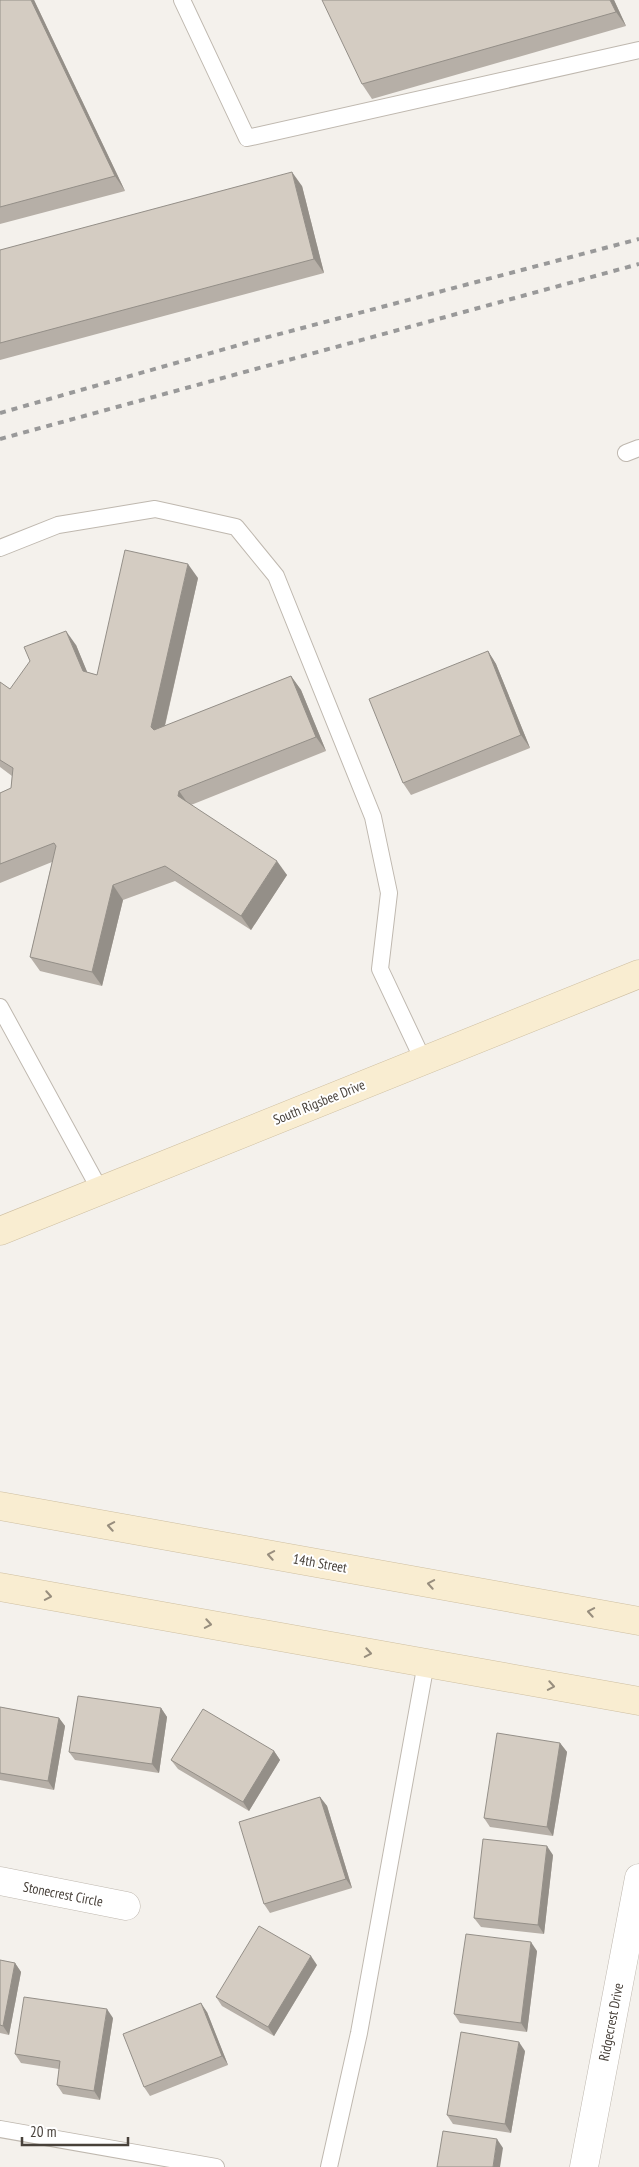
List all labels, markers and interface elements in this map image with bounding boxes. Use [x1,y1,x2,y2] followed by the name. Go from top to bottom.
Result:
[270,1075,368,1129] street label: South Rigsbee Drive
[107,1521,116,1531] one-way arrow
[292,1549,349,1577] street label: 14th Street
[267,1550,276,1560] one-way arrow
[427,1579,436,1589] one-way arrow
[44,1590,52,1600] one-way arrow
[587,1608,595,1618] one-way arrow
[204,1619,212,1629] one-way arrow
[364,1647,372,1658] one-way arrow
[546,1680,555,1690] one-way arrow
[21,1877,105,1911] street label: Stonecrest Circle
[595,1981,627,2063] street label: Ridgecrest Drive
[22,2114,129,2146] scale bar
[30,2122,56,2141] text: 20 m

